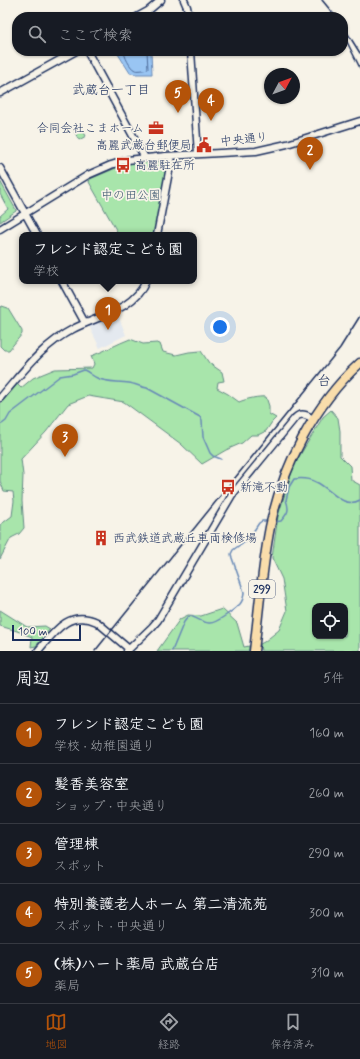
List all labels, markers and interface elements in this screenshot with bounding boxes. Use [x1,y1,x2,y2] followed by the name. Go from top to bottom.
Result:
[12,12,348,56] search box
[26,23,48,45] icon: search
[58,26,133,46] text: ここで検索
[264,68,300,104] north arrow
[165,80,191,113] pin: 5
[72,82,150,99] district label: 武蔵台一丁目
[198,88,224,121] pin: 4
[147,119,165,137] office icon: 合同会社こまホーム
[36,121,144,137] place label: 合同会社こまホーム
[219,130,269,150] street label: 中央通り
[195,136,213,154] public building icon: 高麗武蔵台郵便局
[297,137,323,170] pin: 2
[96,138,192,154] place label: 高麗武蔵台郵便局
[114,156,132,174] bus stop icon: 高麗駐在所
[135,158,195,174] place label: 高麗駐在所
[101,188,161,204] park label: 中の田公園
[19,232,197,284] popup
[33,240,183,260] text: フレンド認定こども園
[33,263,59,280] text: 学校
[95,297,121,330] pin: 1
[210,317,230,337] your location
[317,372,331,390] district label: 台
[52,424,78,457] pin: 3
[219,478,237,496] bus stop icon: 新滝不動
[240,480,288,496] place label: 新滝不動
[92,529,110,547] building icon: 西武鉄道武蔵丘車両検修場
[113,531,257,547] place label: 西武鉄道武蔵丘車両検修場
[249,580,275,598] road number: 299
[312,603,348,639] map controls
[312,603,348,639] button: locate
[12,623,81,642] scale bar
[18,625,48,639] text: 100 m
[16,668,50,690] text: 周辺
[323,670,344,687] text: 5件
[54,715,204,735] text: フレンド認定こども園
[26,725,32,742] text: 1
[309,725,344,742] text: 160 m
[54,738,155,755] text: 学校 · 幼稚園通り
[54,775,129,795] text: 髪香美容室
[26,785,32,802] text: 2
[309,785,344,802] text: 260 m
[54,798,167,815] text: ショップ · 中央通り
[54,835,99,855] text: 管理棟
[26,845,32,862] text: 3
[308,845,344,862] text: 290 m
[54,858,106,875] text: スポット
[54,895,267,915] text: 特別養護老人ホーム 第二清流苑
[25,905,33,922] text: 4
[309,905,344,922] text: 300 m
[54,918,168,935] text: スポット · 中央通り
[54,955,220,975] text: (株)ハート薬局 武蔵台店
[25,965,33,982] text: 5
[311,965,344,982] text: 310 m
[54,978,80,995] text: 薬局
[45,1011,67,1052] tab: 地図
[158,1011,180,1052] tab: 経路
[271,1011,315,1052] tab: 保存済み

